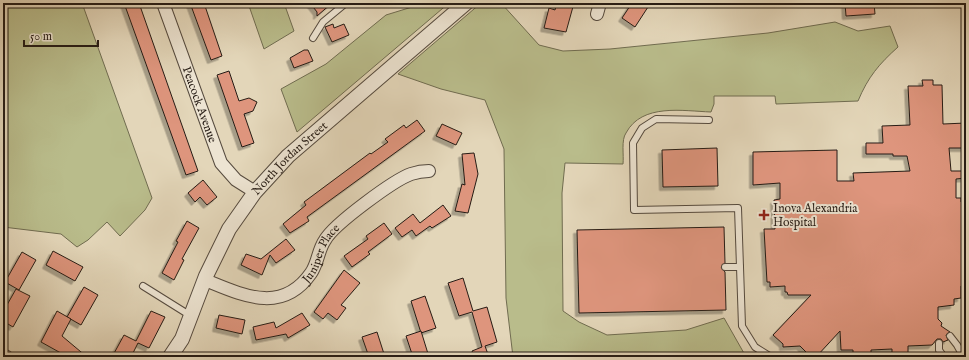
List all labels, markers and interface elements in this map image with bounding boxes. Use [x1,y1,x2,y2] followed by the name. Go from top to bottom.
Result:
[24,22,98,48] scale bar
[30,29,52,44] text: 50 m
[179,64,221,145] street label: Peacock Avenue
[248,118,330,198] street label: North Jordan Street
[773,201,858,231] place label: Inova Alexandria Hospital
[758,209,770,221] marker: Inova Alexandria Hospital
[297,220,343,288] street label: Juniper Place

